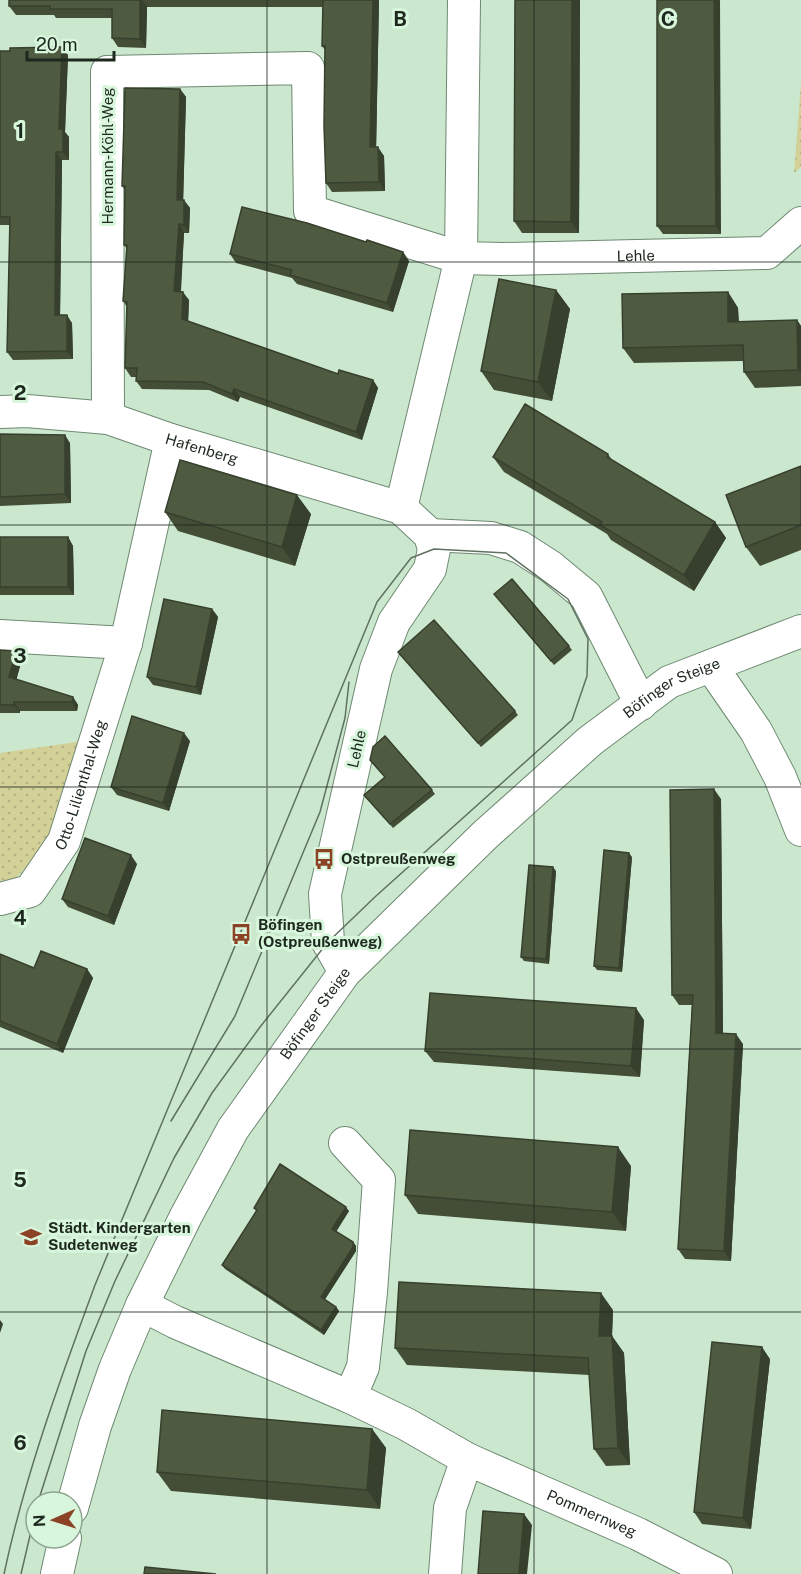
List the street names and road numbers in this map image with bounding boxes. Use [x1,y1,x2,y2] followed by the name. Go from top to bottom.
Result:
[99,87,116,225] street label: Hermann-Köhl-Weg
[616,247,655,264] street label: Lehle
[163,430,240,467] street label: Hafenberg
[620,654,722,721] street label: Böfinger Steige
[51,717,109,854] street label: Otto-Lilienthal-Weg
[344,728,369,769] street label: Lehle
[276,964,354,1063] street label: Böfinger Steige
[544,1486,639,1540] street label: Pommernweg

